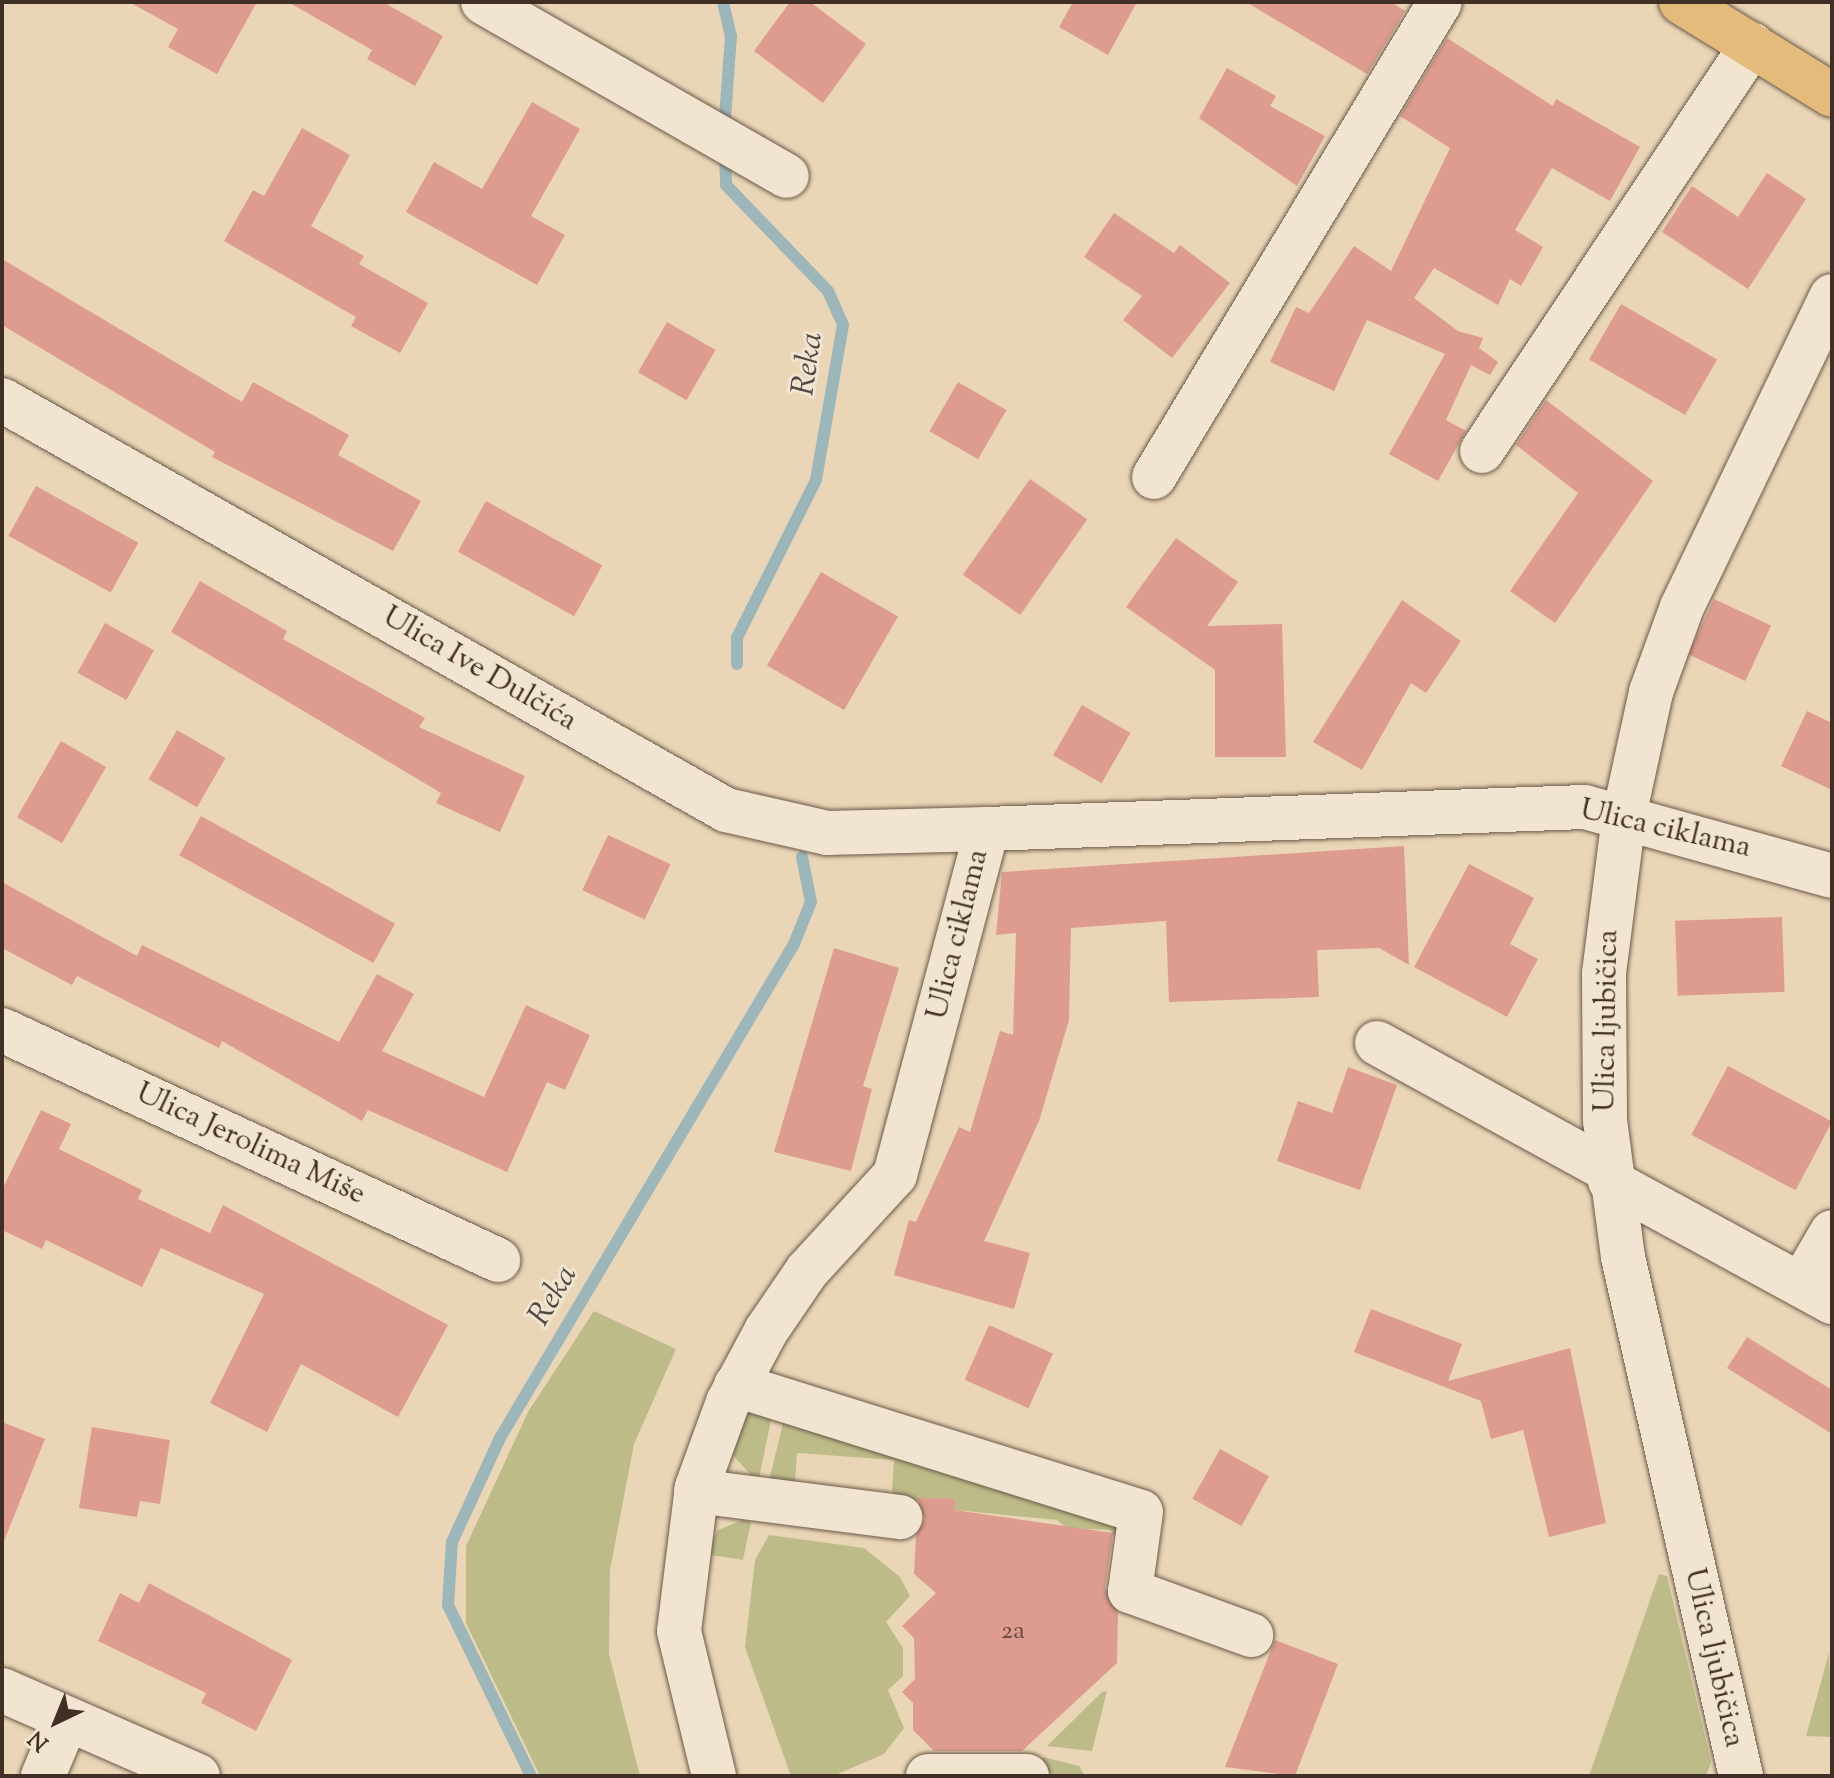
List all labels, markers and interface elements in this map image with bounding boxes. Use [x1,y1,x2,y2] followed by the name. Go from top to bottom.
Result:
[786,330,832,398] water label: Reka
[375,600,583,740] street label: Ulica Ive Dulčića
[1576,793,1754,867] street label: Ulica ciklama
[920,846,998,1024] street label: Ulica ciklama
[1588,929,1628,1113] street label: Ulica ljubičica
[130,1076,370,1214] street label: Ulica Jerolima Miše
[521,1259,587,1333] water label: Reka
[1675,1565,1751,1751] street label: Ulica ljubičica
[1001,1616,1025,1648] house number: 2a
[16,1682,96,1762] north arrow
[22,1722,57,1757] text: N

